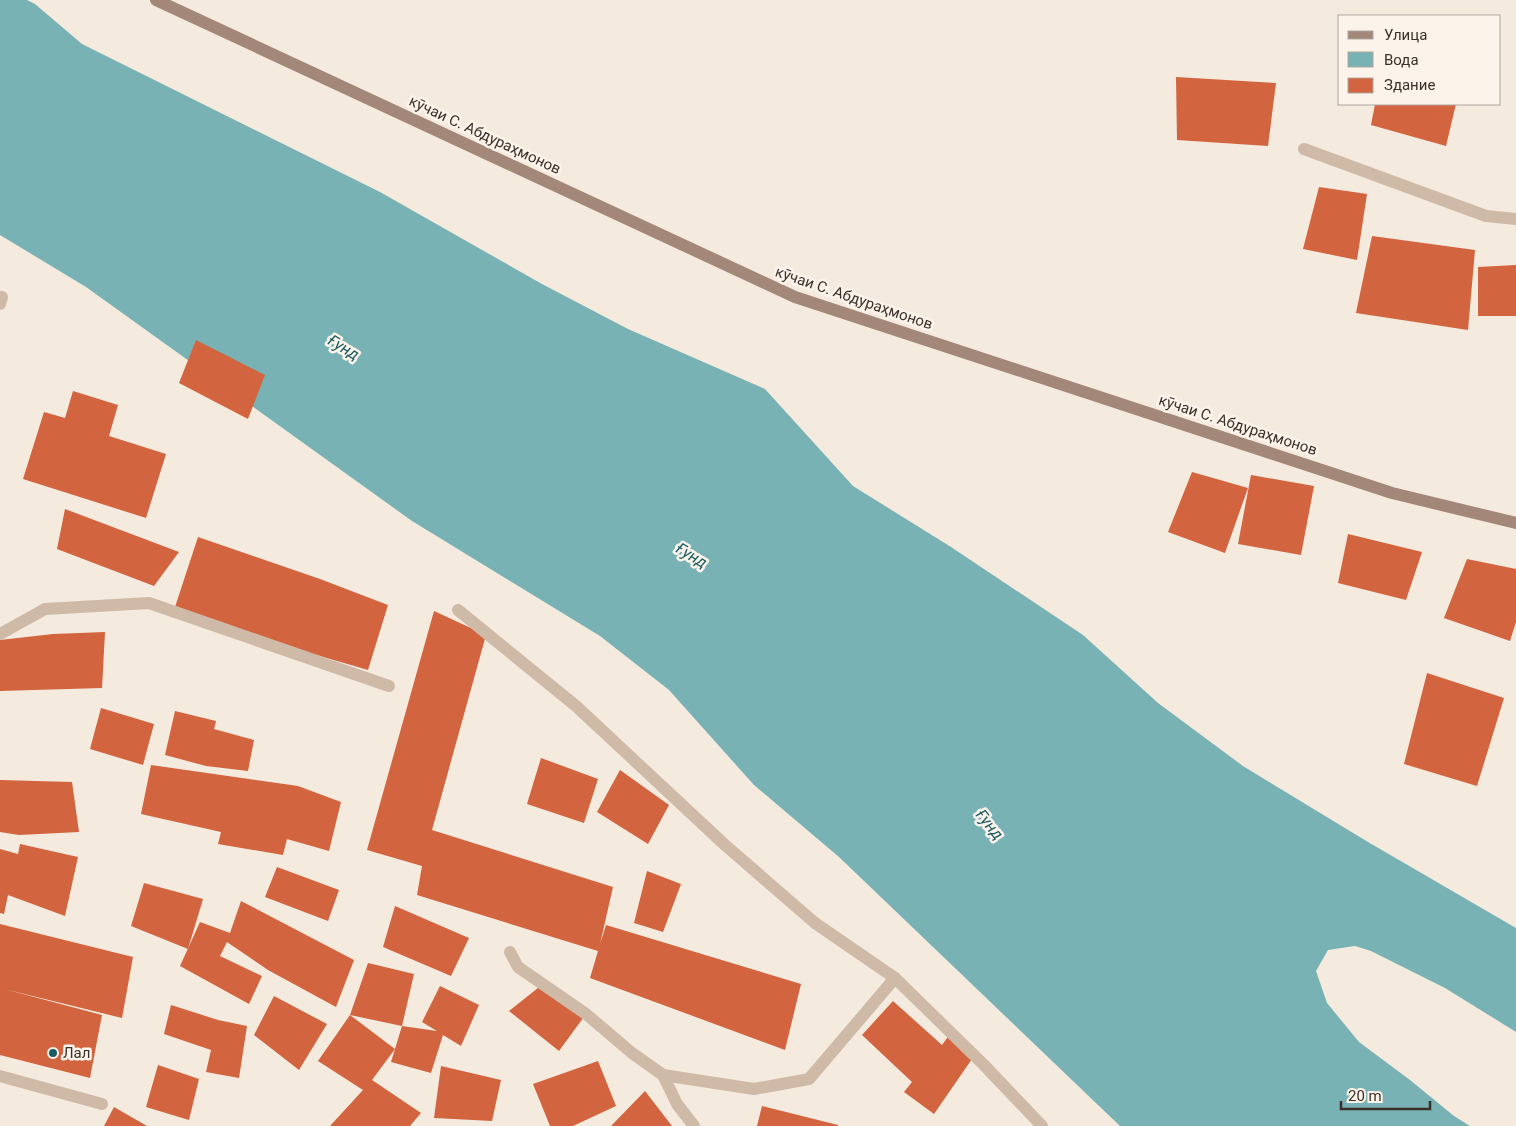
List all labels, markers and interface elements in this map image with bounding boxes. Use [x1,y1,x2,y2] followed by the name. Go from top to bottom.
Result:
[1338,15,1501,105] legend
[1384,26,1427,44] text: Улица
[1384,51,1419,69] text: Вода
[1384,76,1435,94] text: Здание
[406,92,564,178] street label: кӯчаи С. Абдураҳмонов
[773,263,935,333] street label: кӯчаи С. Абдураҳмонов
[325,331,363,364] water label: Ғунд
[1157,391,1319,459] street label: кӯчаи С. Абдураҳмонов
[673,539,711,572] water label: Ғунд
[972,805,1007,843] water label: Ғунд
[63,1044,90,1062] place label: Лал
[47,1047,59,1059] marker: Лал
[1341,1078,1430,1110] scale bar
[1348,1087,1382,1105] text: 20 m

